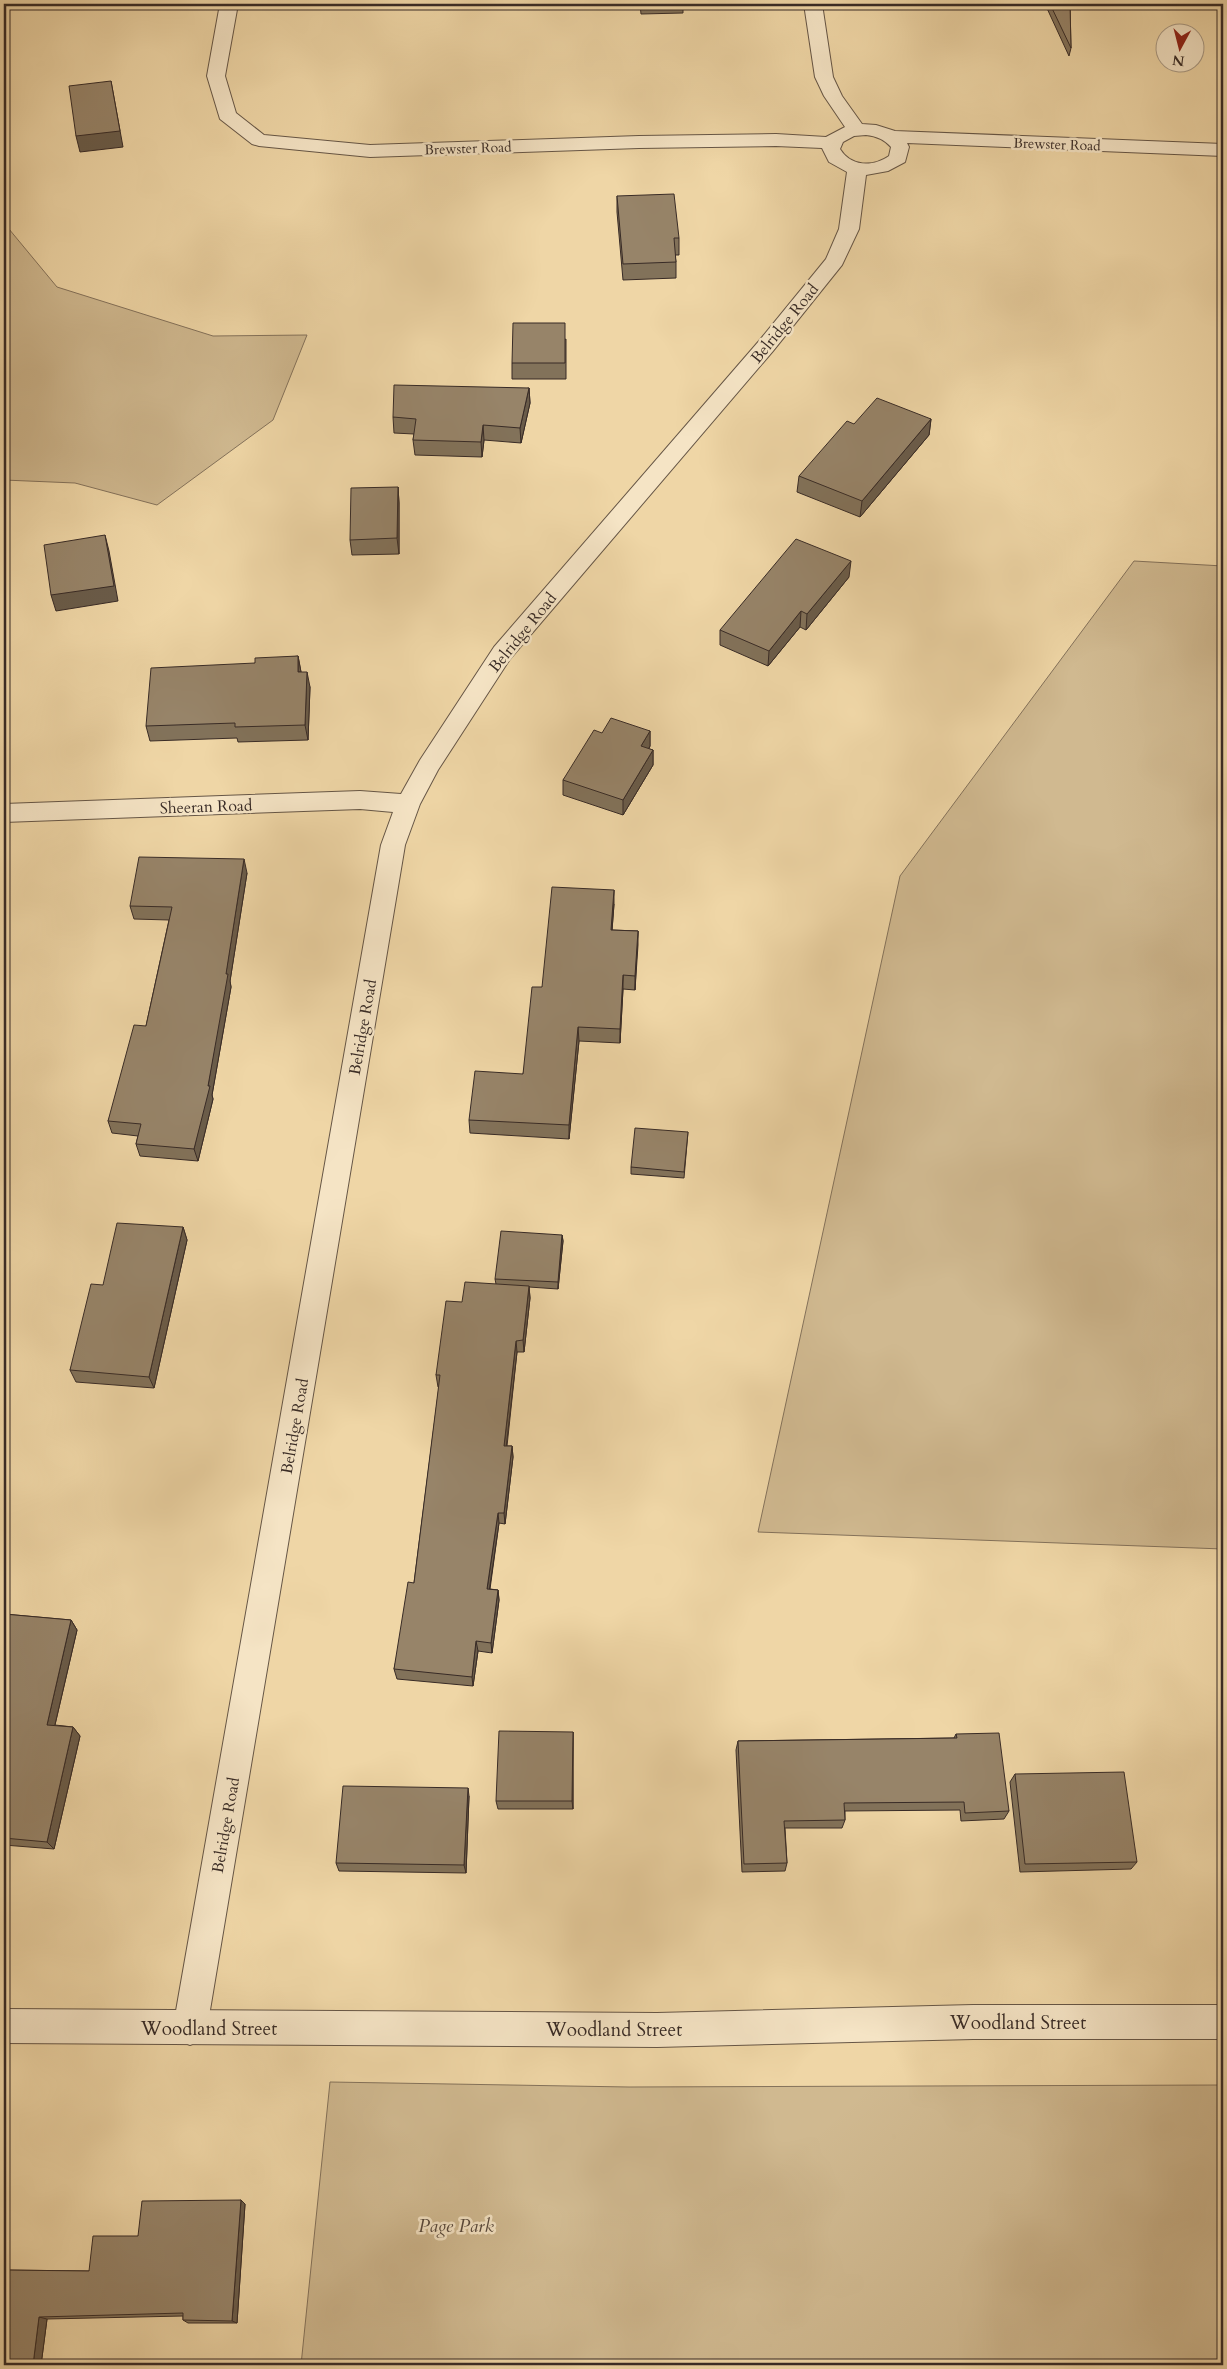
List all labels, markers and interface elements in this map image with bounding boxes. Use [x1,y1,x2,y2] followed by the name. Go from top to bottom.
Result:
[1154,22,1204,72] north arrow
[1171,50,1186,71] text: N
[1013,133,1101,156] street label: Brewster Road
[424,137,513,160] street label: Brewster Road
[746,279,824,368] street label: Belridge Road
[484,588,562,677] street label: Belridge Road
[159,794,253,820] street label: Sheeran Road
[344,977,382,1077] street label: Belridge Road
[276,1376,314,1476] street label: Belridge Road
[207,1775,245,1875] street label: Belridge Road
[949,2010,1086,2036] street label: Woodland Street
[140,2016,277,2042] street label: Woodland Street
[545,2017,682,2043] street label: Woodland Street
[418,2213,494,2239] park label: Page Park

